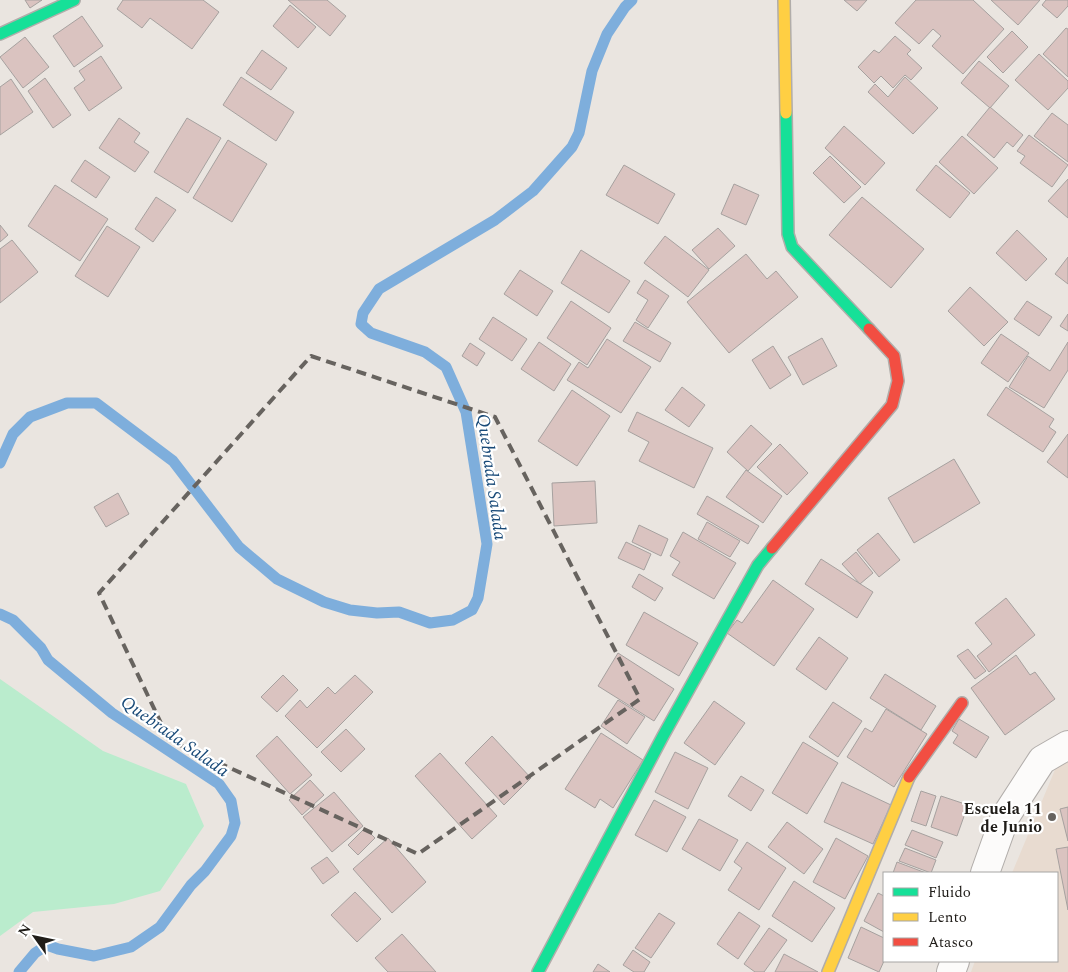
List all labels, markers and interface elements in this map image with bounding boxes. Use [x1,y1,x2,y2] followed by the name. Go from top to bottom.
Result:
[469,412,514,542] water label: Quebrada Salada
[115,689,235,784] water label: Quebrada Salada
[964,797,1042,839] place label: Escuela 11 de Junio
[1046,811,1058,823] marker: Escuela 11 de Junio
[883,872,1058,962] legend
[928,881,971,904] text: Fluido
[928,906,967,929] text: Lento
[10,912,60,962] north arrow
[13,920,36,941] text: N
[928,931,973,954] text: Atasco

